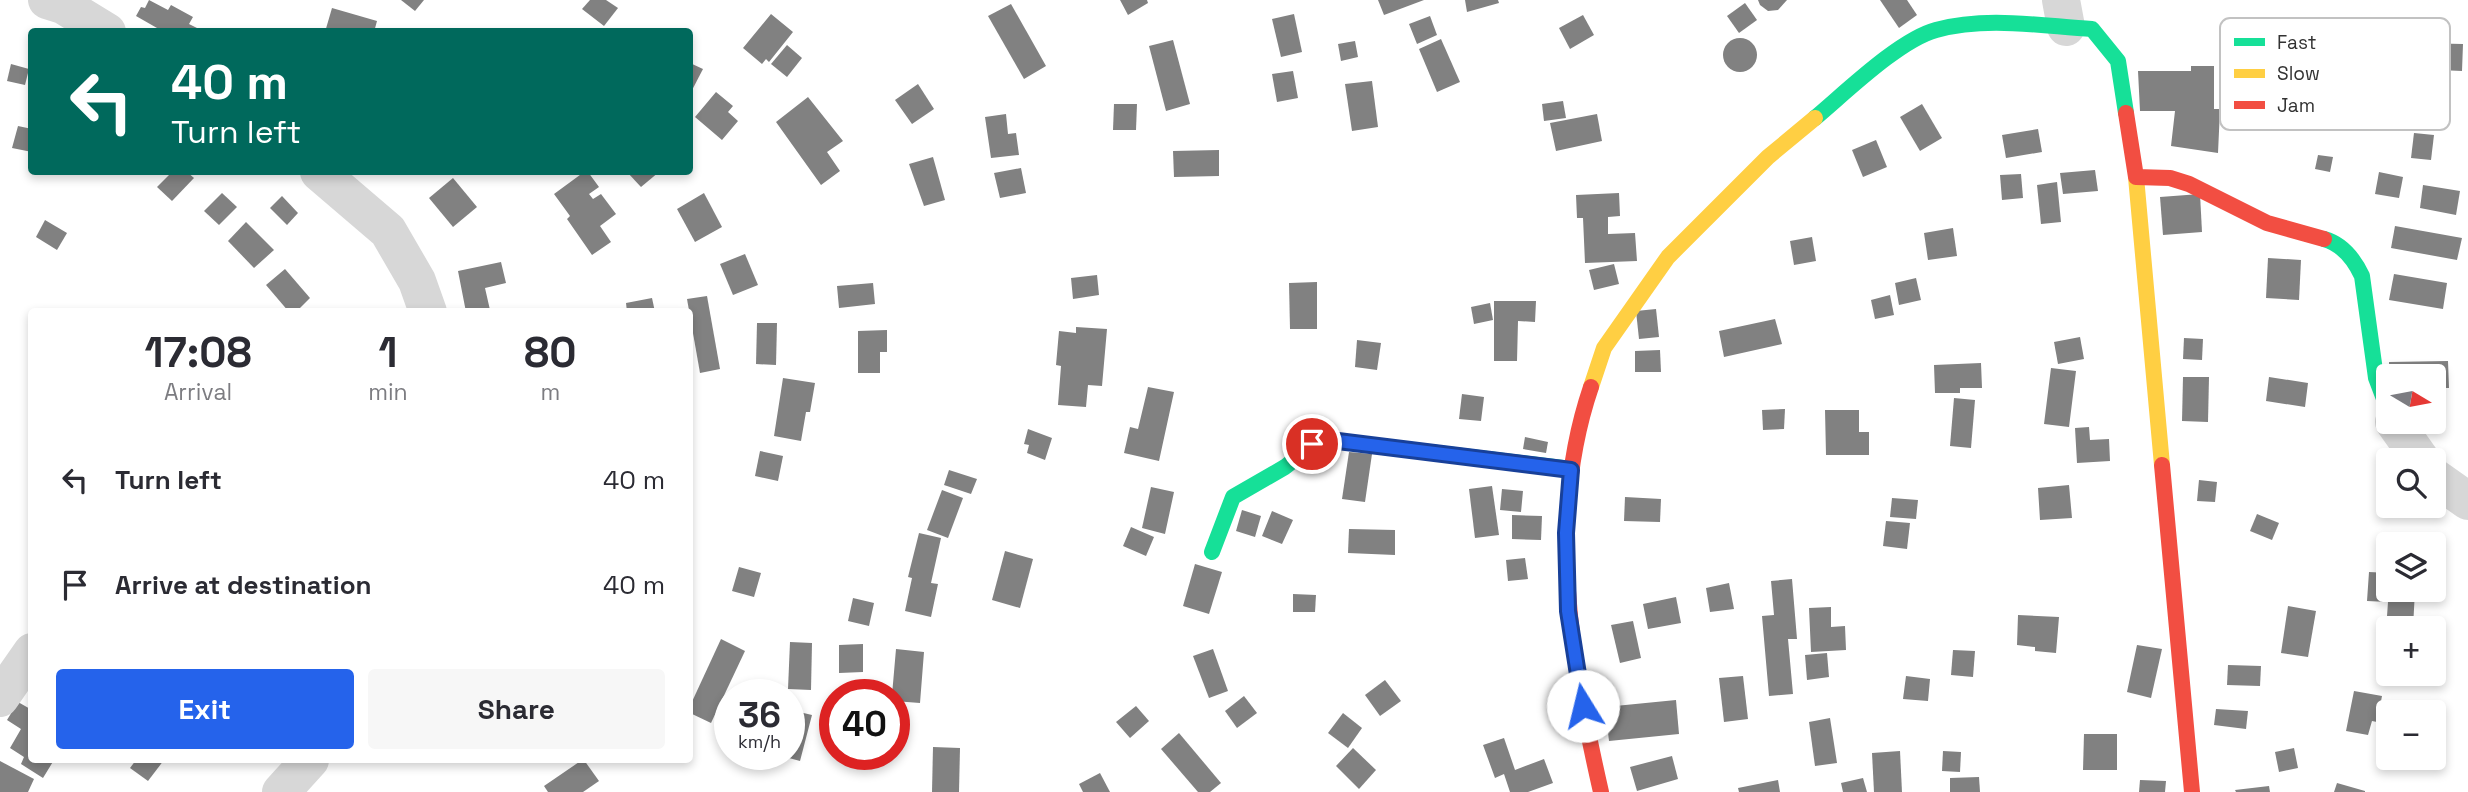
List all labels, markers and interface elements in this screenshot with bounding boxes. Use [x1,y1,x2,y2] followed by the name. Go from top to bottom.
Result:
[2220,18,2450,130] legend
[2277,30,2317,55] text: Fast
[171,51,288,113] text: 40 m
[56,56,147,147] icon: left
[2277,61,2320,86] text: Slow
[2277,93,2315,118] text: Jam
[171,112,301,152] text: Turn left
[144,326,252,379] text: 17:08
[378,326,397,379] text: 1
[524,326,577,379] text: 80
[2376,364,2446,434] north arrow
[2376,364,2446,770] map controls
[164,377,232,407] text: Arrival
[368,377,408,407] text: min
[540,377,560,407] text: m
[1282,414,1342,474] pin
[1293,425,1331,463] icon: arrive
[2376,448,2446,518] button: search
[56,461,94,499] icon: left
[115,463,222,497] text: Turn left
[603,463,665,497] text: 40 m
[2376,532,2446,602] button: layers
[56,566,94,604] icon: arrive
[115,568,372,602] text: Arrive at destination
[603,568,665,602] text: 40 m
[2376,616,2446,686] button: +
[56,669,354,749] button: Exit
[368,669,665,749] button: Share
[1546,669,1620,743] position arrow
[819,679,910,770] speed limit sign: 40
[738,693,781,737] text: 36
[2376,700,2446,770] button: −
[738,730,781,753] text: km/h

